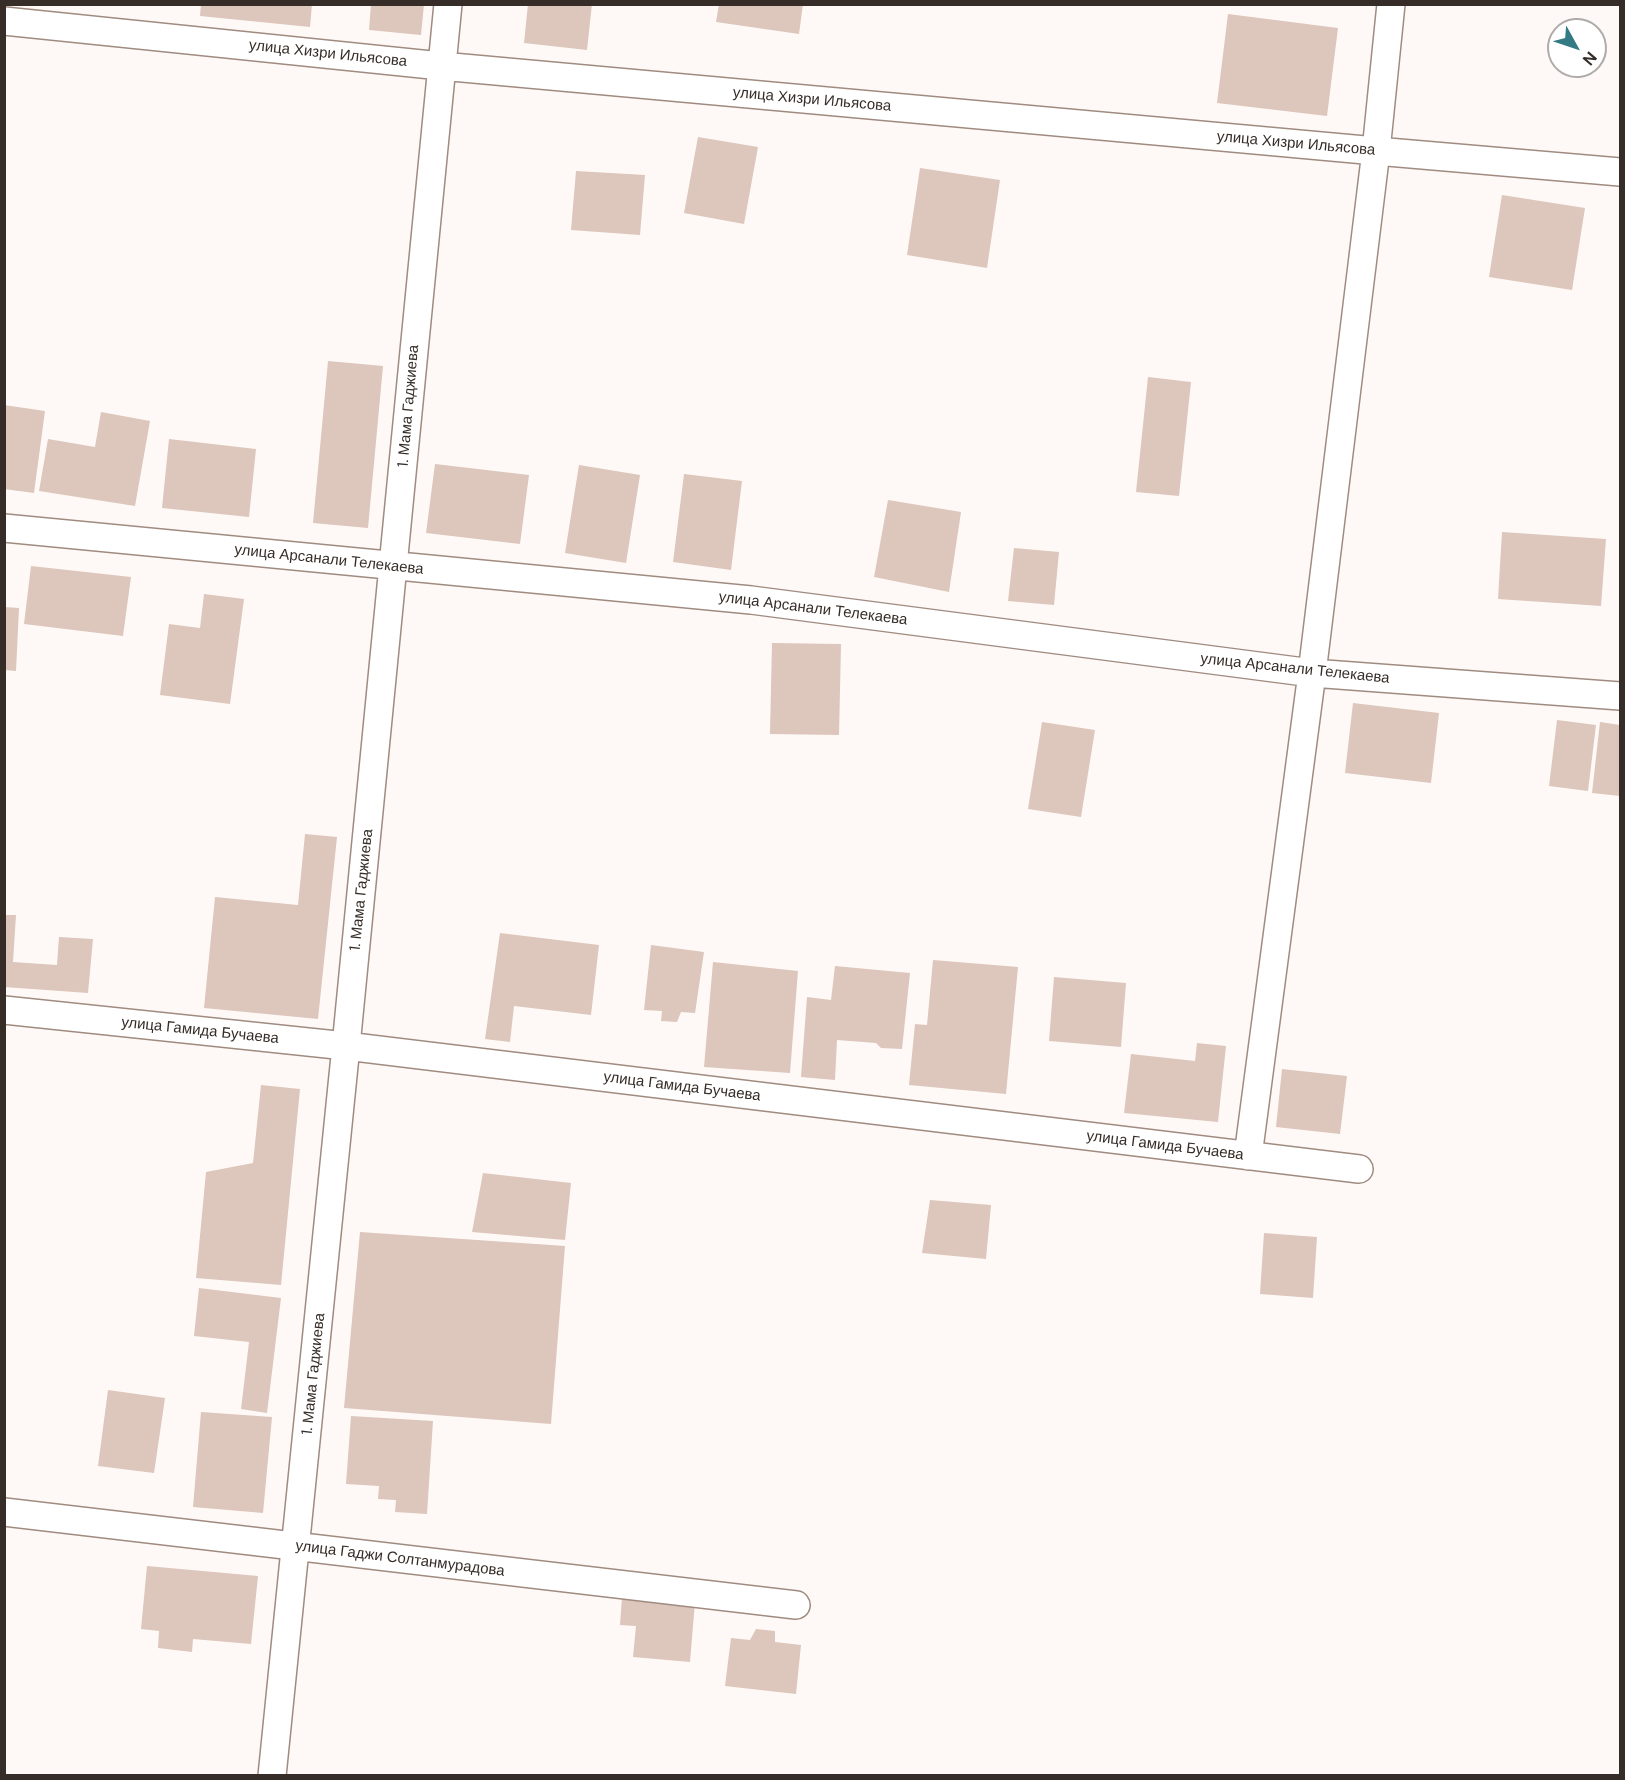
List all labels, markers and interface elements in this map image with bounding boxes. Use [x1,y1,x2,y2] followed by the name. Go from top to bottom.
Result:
[1547,18,1607,78] north arrow
[248,37,408,71] street label: улица Хизри Ильясова
[1578,47,1601,70] text: N
[732,84,892,116] street label: улица Хизри Ильясова
[1216,128,1376,160] street label: улица Хизри Ильясова
[395,344,423,468] street label: 1. Мама Гаджиева
[234,541,424,579] street label: улица Арсанали Телекаева
[718,588,908,630] street label: улица Арсанали Телекаева
[1200,650,1390,688] street label: улица Арсанали Телекаева
[347,828,377,952] street label: 1. Мама Гаджиева
[120,1014,280,1048] street label: улица Гамида Бучаева
[602,1068,762,1106] street label: улица Гамида Бучаева
[1085,1127,1245,1165] street label: улица Гамида Бучаева
[299,1312,329,1436] street label: 1. Мама Гаджиева
[294,1537,506,1581] street label: улица Гаджи Солтанмурадова

